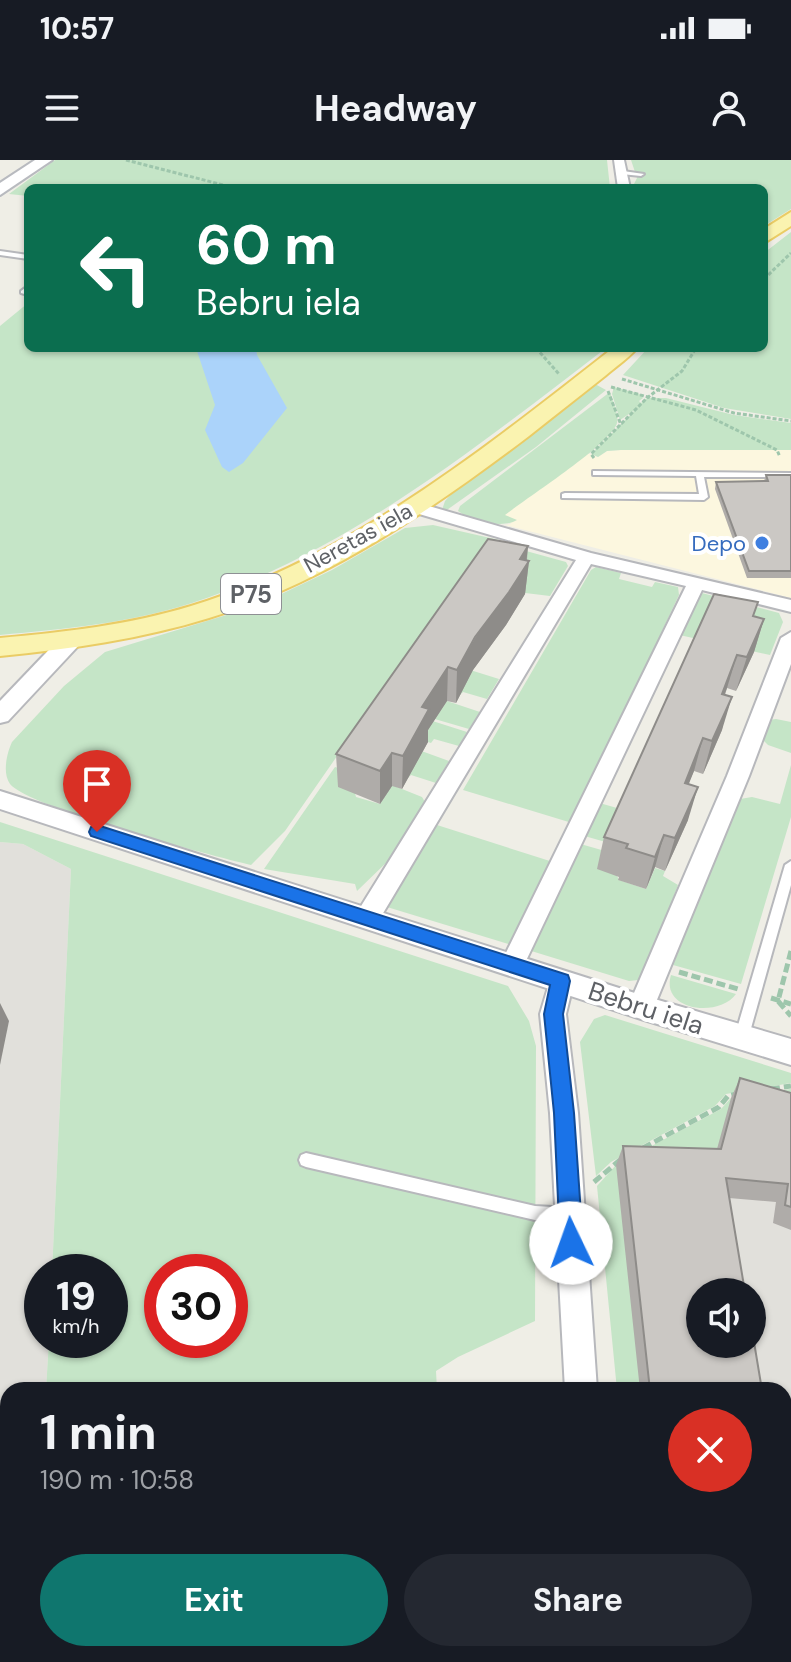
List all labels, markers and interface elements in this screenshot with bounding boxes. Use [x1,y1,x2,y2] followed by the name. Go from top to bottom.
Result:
[40,9,114,48] text: 10:57
[314,85,477,132] text: Headway
[40,86,84,130] icon: menu
[707,86,751,130] icon: person
[196,208,337,281] text: 60 m
[64,216,168,320] icon: left
[196,279,361,326] text: Bebru iela
[299,496,417,580] street label: Neretas iela
[692,529,746,558] place label: Depo
[753,534,771,552] marker: Depo
[221,574,281,614] road number: P75
[63,750,131,832] pin
[75,762,119,806] icon: arrive
[584,973,708,1043] street label: Bebru iela
[529,1201,613,1285] position arrow
[144,1254,248,1358] speed limit sign: 30
[56,1270,96,1322] text: 19
[686,1278,766,1358] map controls
[686,1278,766,1358] button: sound
[52,1313,100,1339] text: km/h
[40,1401,157,1464] text: 1 min
[668,1408,752,1492] button: close
[40,1463,194,1497] text: 190 m · 10:58
[40,1554,388,1646] button: Exit
[404,1554,752,1646] button: Share

